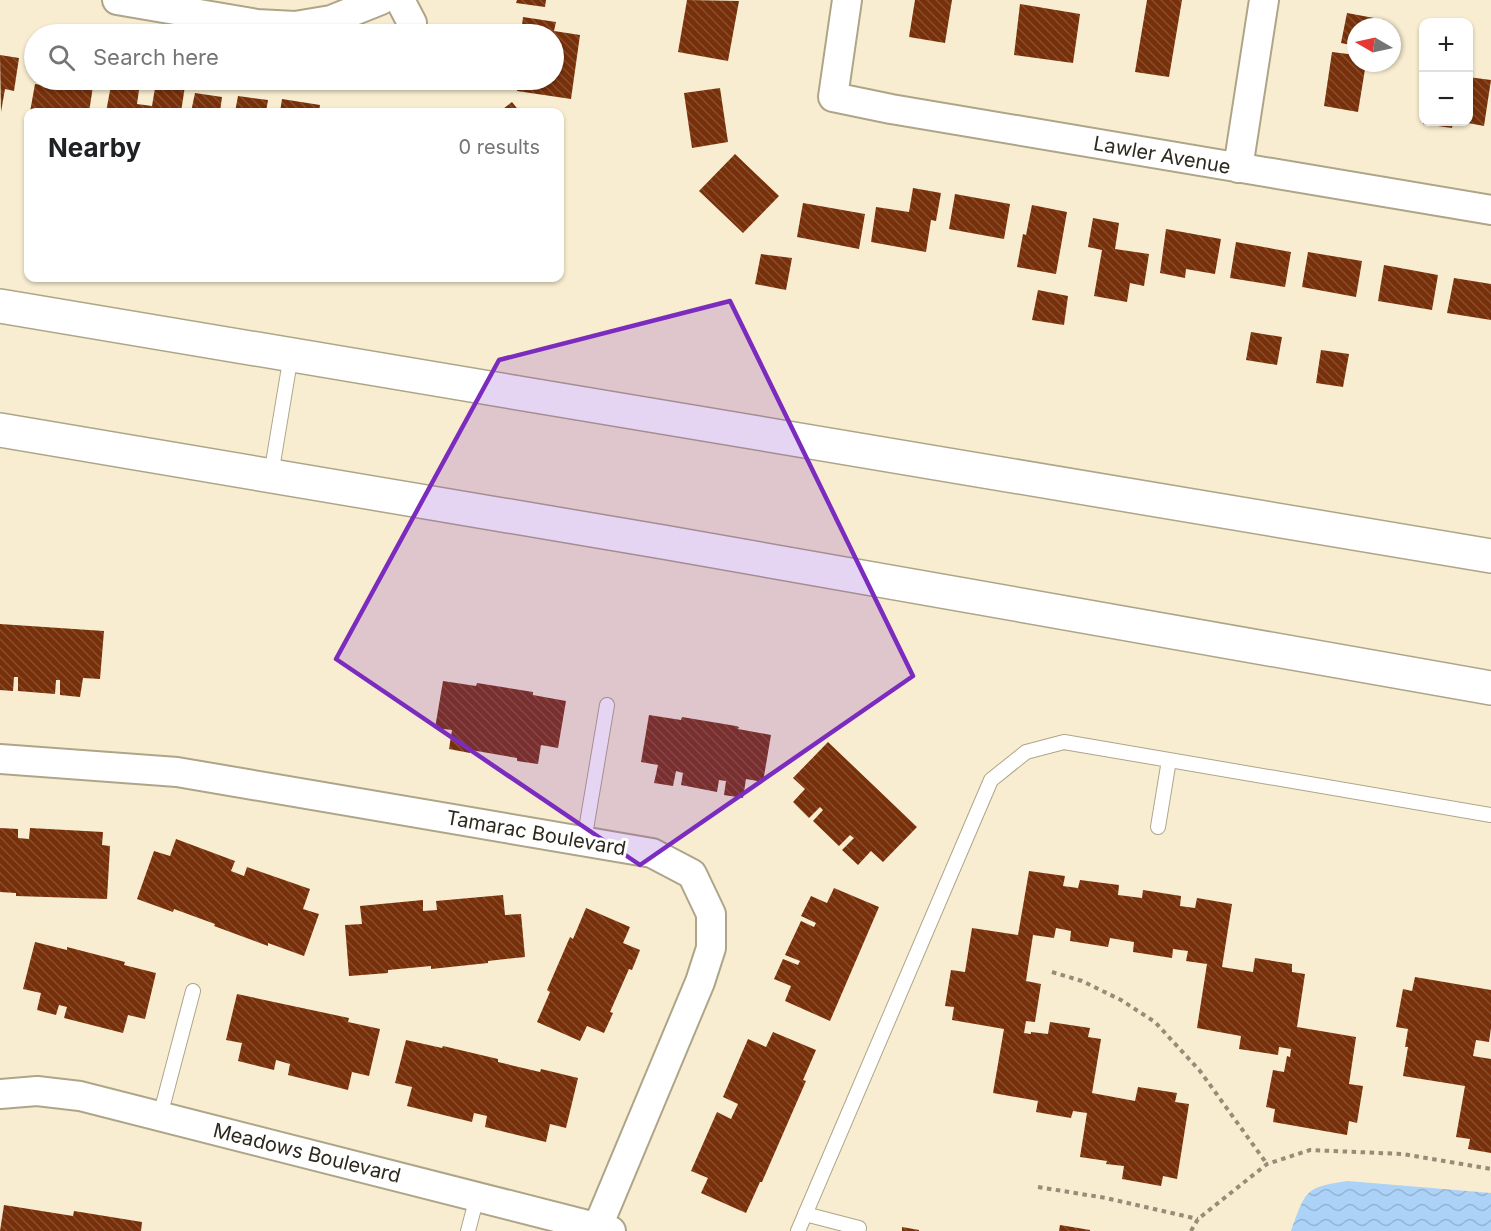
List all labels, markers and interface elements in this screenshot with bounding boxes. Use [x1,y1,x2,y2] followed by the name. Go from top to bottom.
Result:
[1347,18,1401,72] north arrow
[1419,18,1473,126] map controls
[1419,18,1473,72] button: +
[24,24,564,90] search box
[45,41,78,74] icon: search
[93,44,219,70] text: Search here
[1419,72,1473,126] button: −
[1092,131,1232,179] street label: Lawler Avenue
[48,132,141,163] text: Nearby
[458,135,540,159] text: 0 results
[444,805,628,861] street label: Tamarac Boulevard
[211,1118,403,1188] street label: Meadows Boulevard

